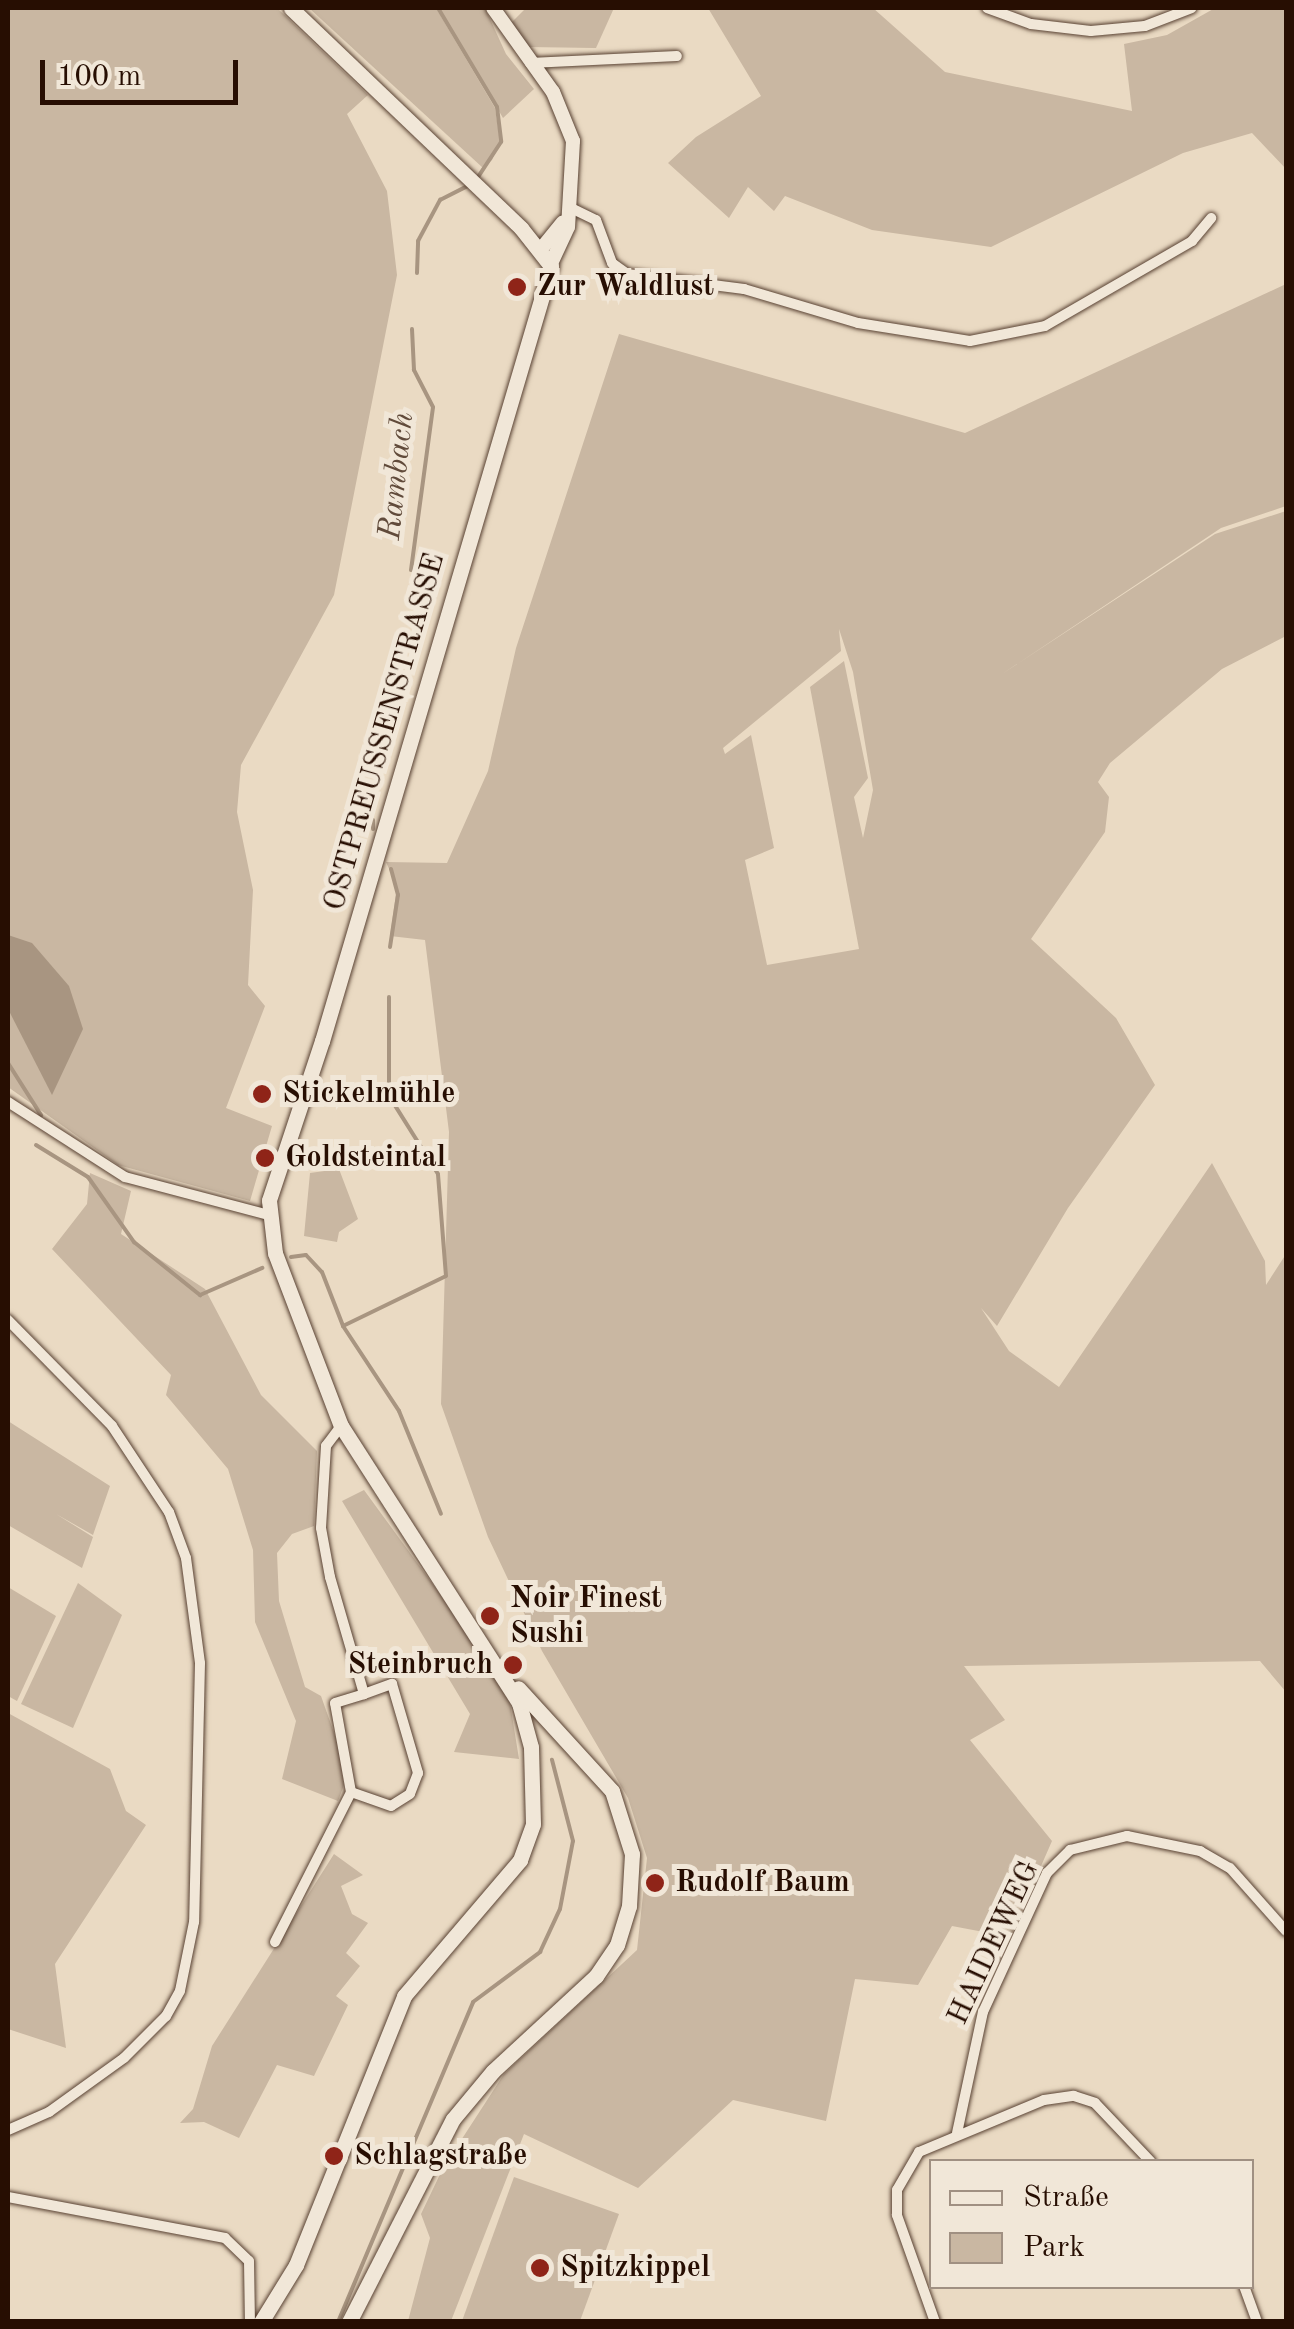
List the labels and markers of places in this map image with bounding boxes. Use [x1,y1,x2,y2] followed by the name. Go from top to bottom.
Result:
[537,269,714,305] place label: Zur Waldlust
[506,276,528,298] marker: Zur Waldlust
[282,1076,455,1112] place label: Stickelmühle
[251,1083,273,1105] marker: Stickelmühle
[285,1140,446,1176] place label: Goldsteintal
[254,1147,276,1169] marker: Goldsteintal
[510,1581,662,1652] place label: Noir Finest Sushi
[479,1605,501,1627] marker: Noir Finest Sushi
[348,1647,493,1683] place label: Steinbruch
[502,1654,524,1676] marker: Steinbruch
[675,1865,850,1901] place label: Rudolf Baum
[644,1872,666,1894] marker: Rudolf Baum
[354,2138,527,2174] place label: Schlagstraße
[323,2145,345,2167] marker: Schlagstraße
[560,2250,710,2286] place label: Spitzkippel
[529,2257,551,2279] marker: Spitzkippel

